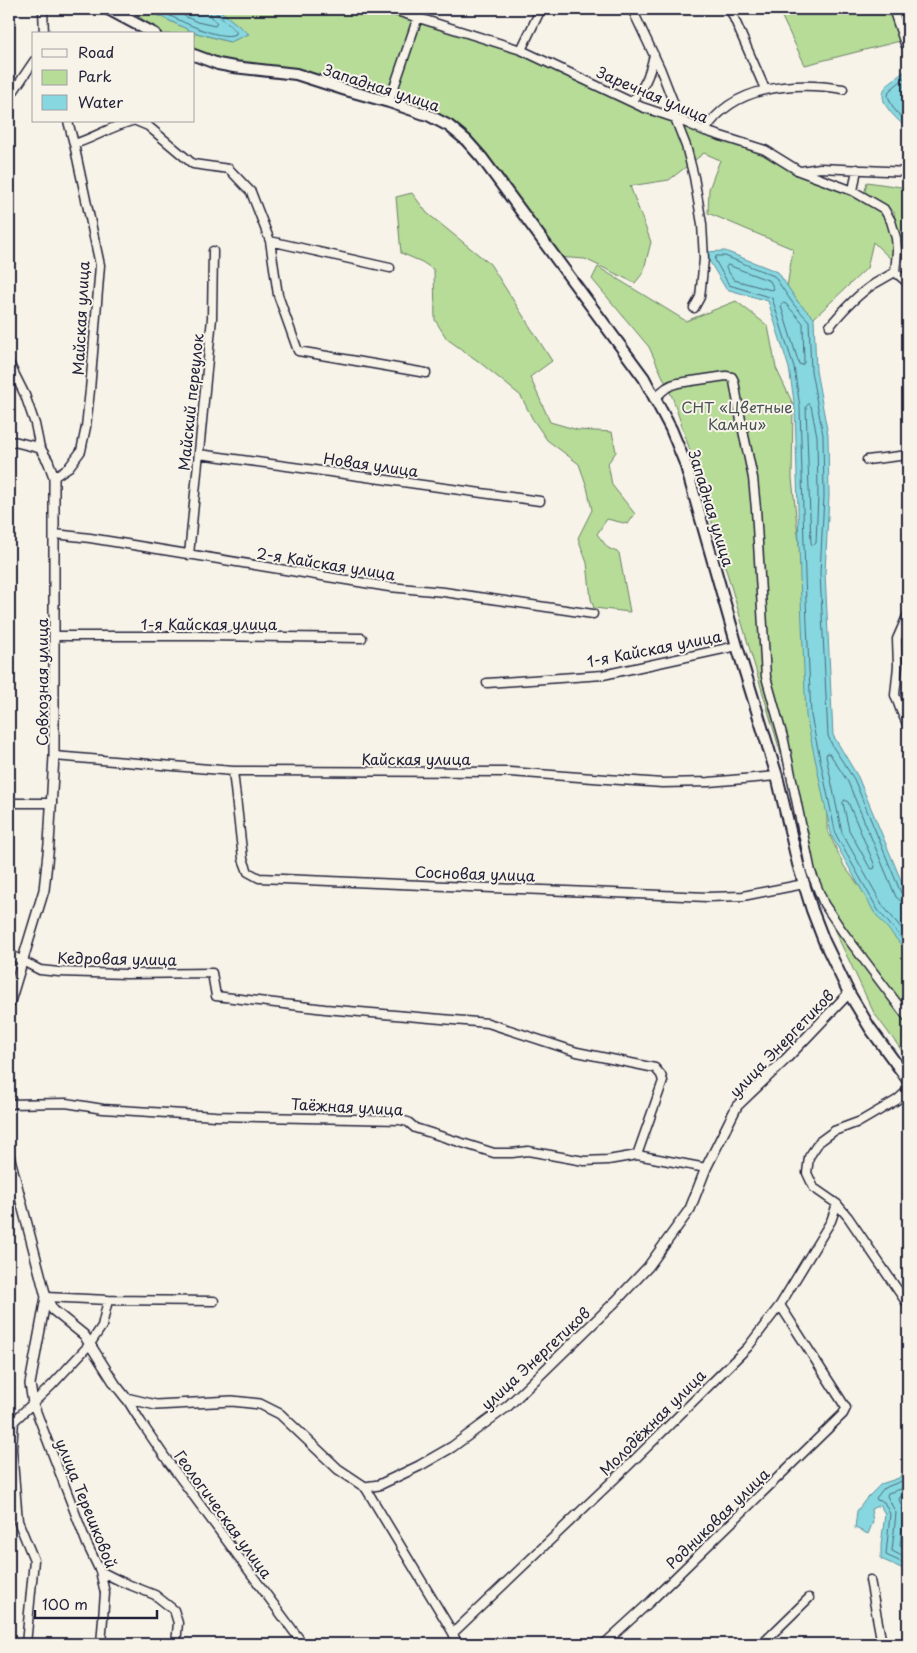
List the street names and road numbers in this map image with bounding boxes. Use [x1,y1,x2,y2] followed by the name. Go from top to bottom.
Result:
[321,57,444,117] street label: Западная улица
[593,60,713,128] street label: Заречная улица
[66,260,95,376] street label: Майская улица
[171,332,209,472] street label: Майский переулок
[322,446,420,482] street label: Новая улица
[683,447,741,570] street label: Западная улица
[255,541,398,585] street label: 2-я Кайская улица
[141,612,278,635] street label: 1-я Кайская улица
[30,617,53,746] street label: Совхозная улица
[585,624,724,672] street label: 1-я Кайская улица
[361,747,471,770] street label: Кайская улица
[414,859,536,887] street label: Сосновая улица
[57,945,178,971] street label: Кедровая улица
[723,984,839,1102] street label: улица Энергетиков
[290,1092,404,1120] street label: Таёжная улица
[475,1301,595,1415] street label: улица Энергетиков
[594,1363,711,1480] street label: Молодёжная улица
[50,1435,124,1571] street label: улица Терешковой
[170,1445,279,1583] street label: Геологическая улица
[660,1462,774,1574] street label: Родниковая улица

